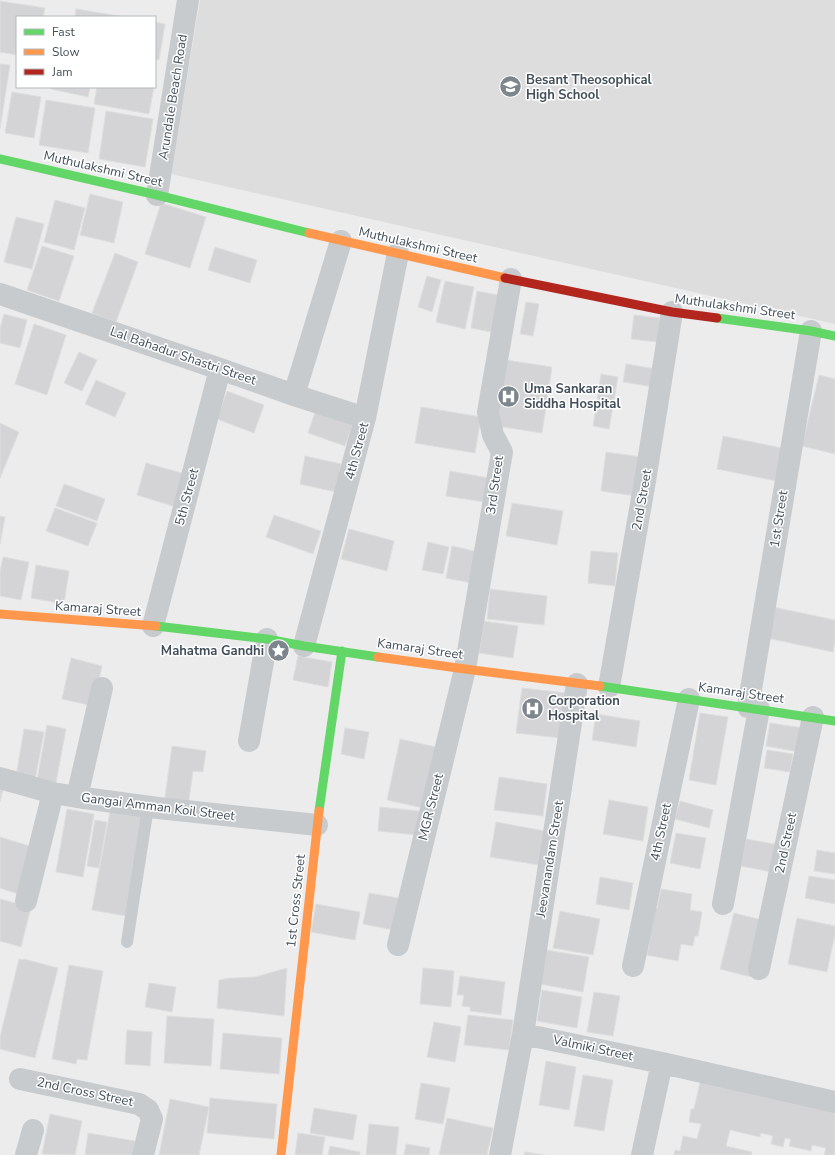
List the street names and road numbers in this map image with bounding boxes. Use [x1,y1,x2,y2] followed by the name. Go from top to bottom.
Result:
[154,33,192,161] street label: Arundale Beach Road
[42,147,165,192] street label: Muthulakshmi Street
[357,223,480,268] street label: Muthulakshmi Street
[674,290,797,324] street label: Muthulakshmi Street
[108,323,259,390] street label: Lal Bahadur Shastri Street
[341,420,373,482] street label: 4th Street
[482,454,508,515] street label: 3rd Street
[171,466,203,528] street label: 5th Street
[628,468,656,532] street label: 2nd Street
[766,489,792,549] street label: 1st Street
[54,597,142,621] street label: Kamaraj Street
[376,634,464,664] street label: Kamaraj Street
[697,678,785,708] street label: Kamaraj Street
[414,771,448,842] street label: MGR Street
[80,789,236,825] street label: Gangai Amman Koil Street
[532,799,568,919] street label: Jeevanandam Street
[646,801,676,863] street label: 4th Street
[771,811,801,875] street label: 2nd Street
[282,853,310,949] street label: 1st Cross Street
[550,1031,635,1065] street label: Valmiki Street
[35,1073,135,1111] street label: 2nd Cross Street

